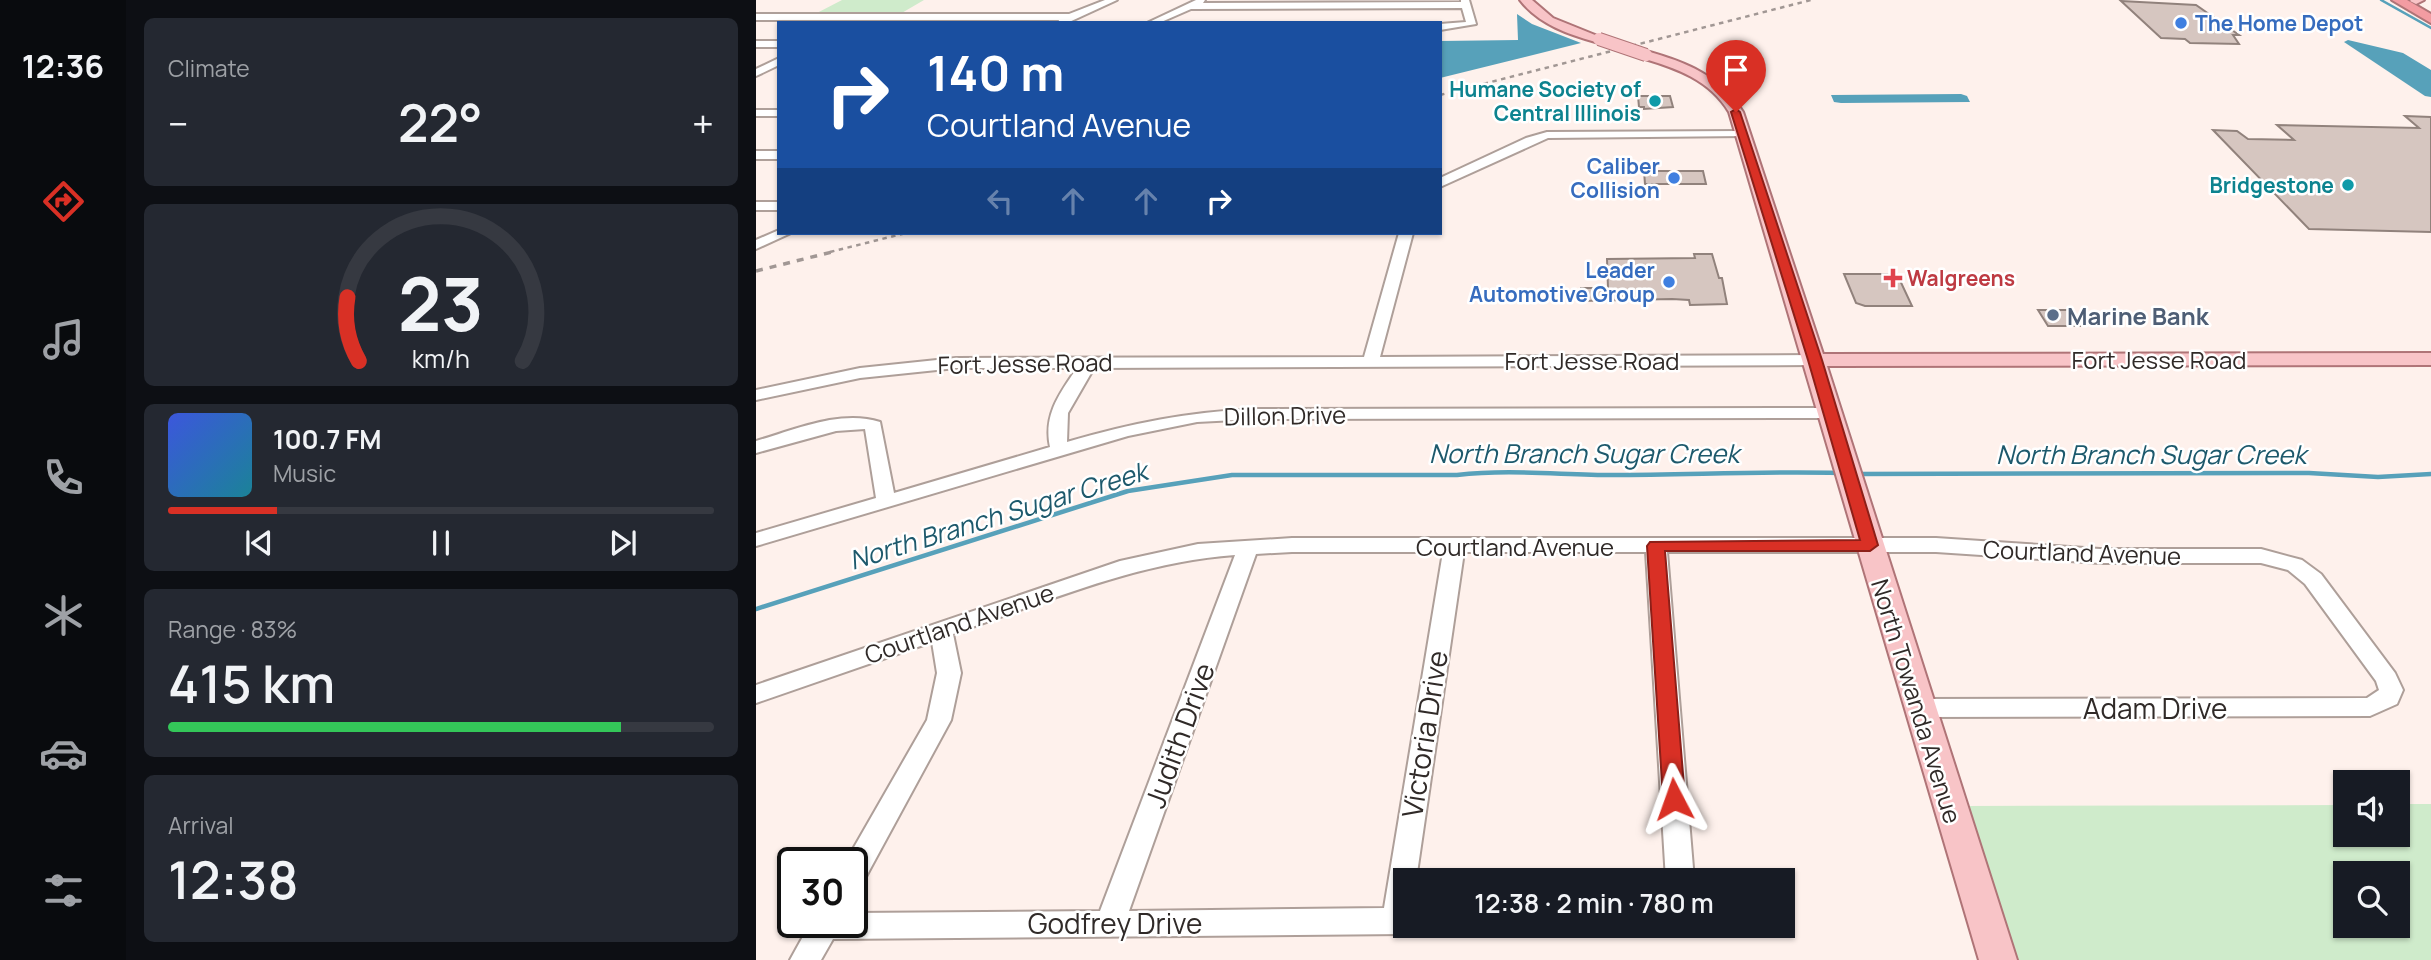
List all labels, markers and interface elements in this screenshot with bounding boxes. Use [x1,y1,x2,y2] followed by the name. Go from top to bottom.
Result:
[2195,9,2363,37] place label: The Home Depot
[2173,15,2189,31] marker: The Home Depot
[927,39,1064,106] text: 140 m
[1706,40,1766,112] pin
[22,44,104,88] text: 12:36
[812,49,903,140] icon: right
[1717,51,1755,89] icon: arrive
[168,52,250,84] text: Climate
[1449,75,1641,127] place label: Humane Society of Central Illinois
[398,87,483,158] text: 22°
[1647,93,1663,109] marker: Humane Society of Central Illinois
[168,97,189,149] text: −
[692,97,714,149] text: +
[927,103,1191,147] text: Courtland Avenue
[1570,152,1660,204] place label: Caliber Collision
[1666,170,1682,186] marker: Caliber Collision
[2209,171,2334,199] place label: Bridgestone
[39,177,88,226] icon: directions
[2340,177,2356,193] marker: Bridgestone
[981,182,1019,220] icon: left
[1054,182,1092,220] icon: ahead
[1127,182,1165,220] icon: ahead
[1200,182,1238,220] icon: right
[398,253,484,353] text: 23
[1469,256,1655,308] place label: Leader Automotive Group
[1907,264,2015,292] place label: Walgreens
[1885,270,1901,286] marker: Walgreens
[1661,274,1677,290] marker: Leader Automotive Group
[2067,299,2210,332] place label: Marine Bank
[2045,307,2061,323] marker: Marine Bank
[39,315,88,364] icon: music
[412,340,470,375] text: km/h
[2071,343,2247,376] street label: Fort Jesse Road
[1504,344,1680,377] street label: Fort Jesse Road
[937,345,1113,381] street label: Fort Jesse Road
[1224,397,1346,433] street label: Dillon Drive
[273,421,381,457] text: 100.7 FM
[1429,435,1743,471] water label: North Branch Sugar Creek
[1996,436,2310,472] water label: North Branch Sugar Creek
[844,451,1155,578] water label: North Branch Sugar Creek
[39,453,88,502] icon: phone
[273,457,336,489] text: Music
[240,524,278,562] icon: previous
[422,524,460,562] icon: pause
[604,524,642,562] icon: next
[1416,530,1614,563] street label: Courtland Avenue
[1982,532,2182,572] street label: Courtland Avenue
[860,575,1058,671] street label: Courtland Avenue
[1864,575,1970,827] street label: North Towanda Avenue
[39,591,88,640] icon: climate
[168,613,297,645] text: Range · 83%
[168,648,335,719] text: 415 km
[1392,648,1456,820] street label: Victoria Drive
[1135,657,1223,813] street label: Judith Drive
[2083,689,2227,727] street label: Adam Drive
[39,729,88,778] icon: car
[1637,762,1711,836] position arrow
[2333,770,2410,938] map controls
[2333,770,2410,847] button: sound
[168,809,234,841] text: Arrival
[168,844,299,915] text: 12:38
[777,847,868,938] speed limit sign: 30
[2333,861,2410,938] button: search
[39,866,88,915] icon: filters
[1474,885,1714,921] text: 12:38 · 2 min · 780 m
[1028,904,1202,942] street label: Godfrey Drive

